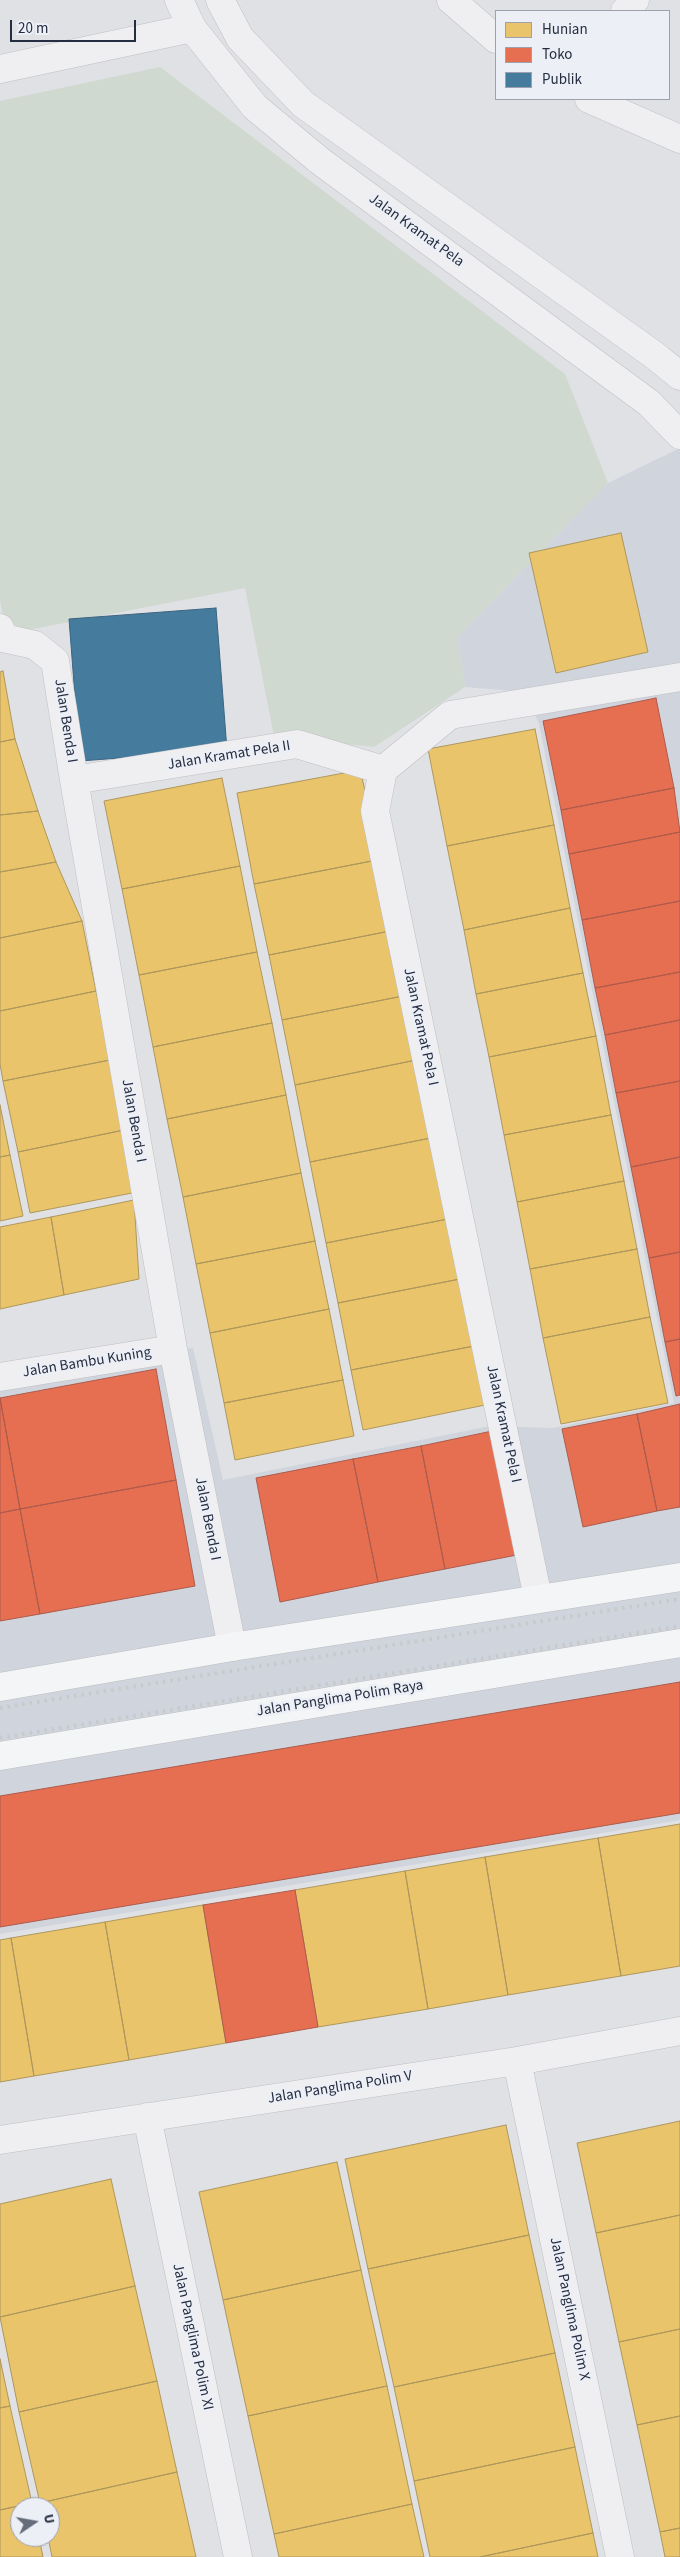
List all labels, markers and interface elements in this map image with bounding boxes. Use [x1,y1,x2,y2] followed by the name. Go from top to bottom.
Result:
[12,10,139,42] scale bar
[495,10,670,100] legend
[18,18,48,39] text: 20 m
[542,19,588,40] text: Hunian
[542,44,572,65] text: Toko
[542,69,582,90] text: Publik
[365,190,467,272] street label: Jalan Kramat Pela
[49,678,81,764] street label: Jalan Benda I
[166,737,292,775] street label: Jalan Kramat Pela II
[399,966,441,1088] street label: Jalan Kramat Pela I
[117,1078,149,1164] street label: Jalan Benda I
[21,1344,153,1382] street label: Jalan Bambu Kuning
[482,1363,524,1485] street label: Jalan Kramat Pela I
[190,1476,224,1562] street label: Jalan Benda I
[255,1677,425,1721] street label: Jalan Panglima Polim Raya
[267,2068,413,2108] street label: Jalan Panglima Polim V
[545,2236,593,2382] street label: Jalan Panglima Polim X
[168,2262,216,2412] street label: Jalan Panglima Polim XI
[10,2497,60,2547] north arrow
[38,2512,59,2526] text: U

